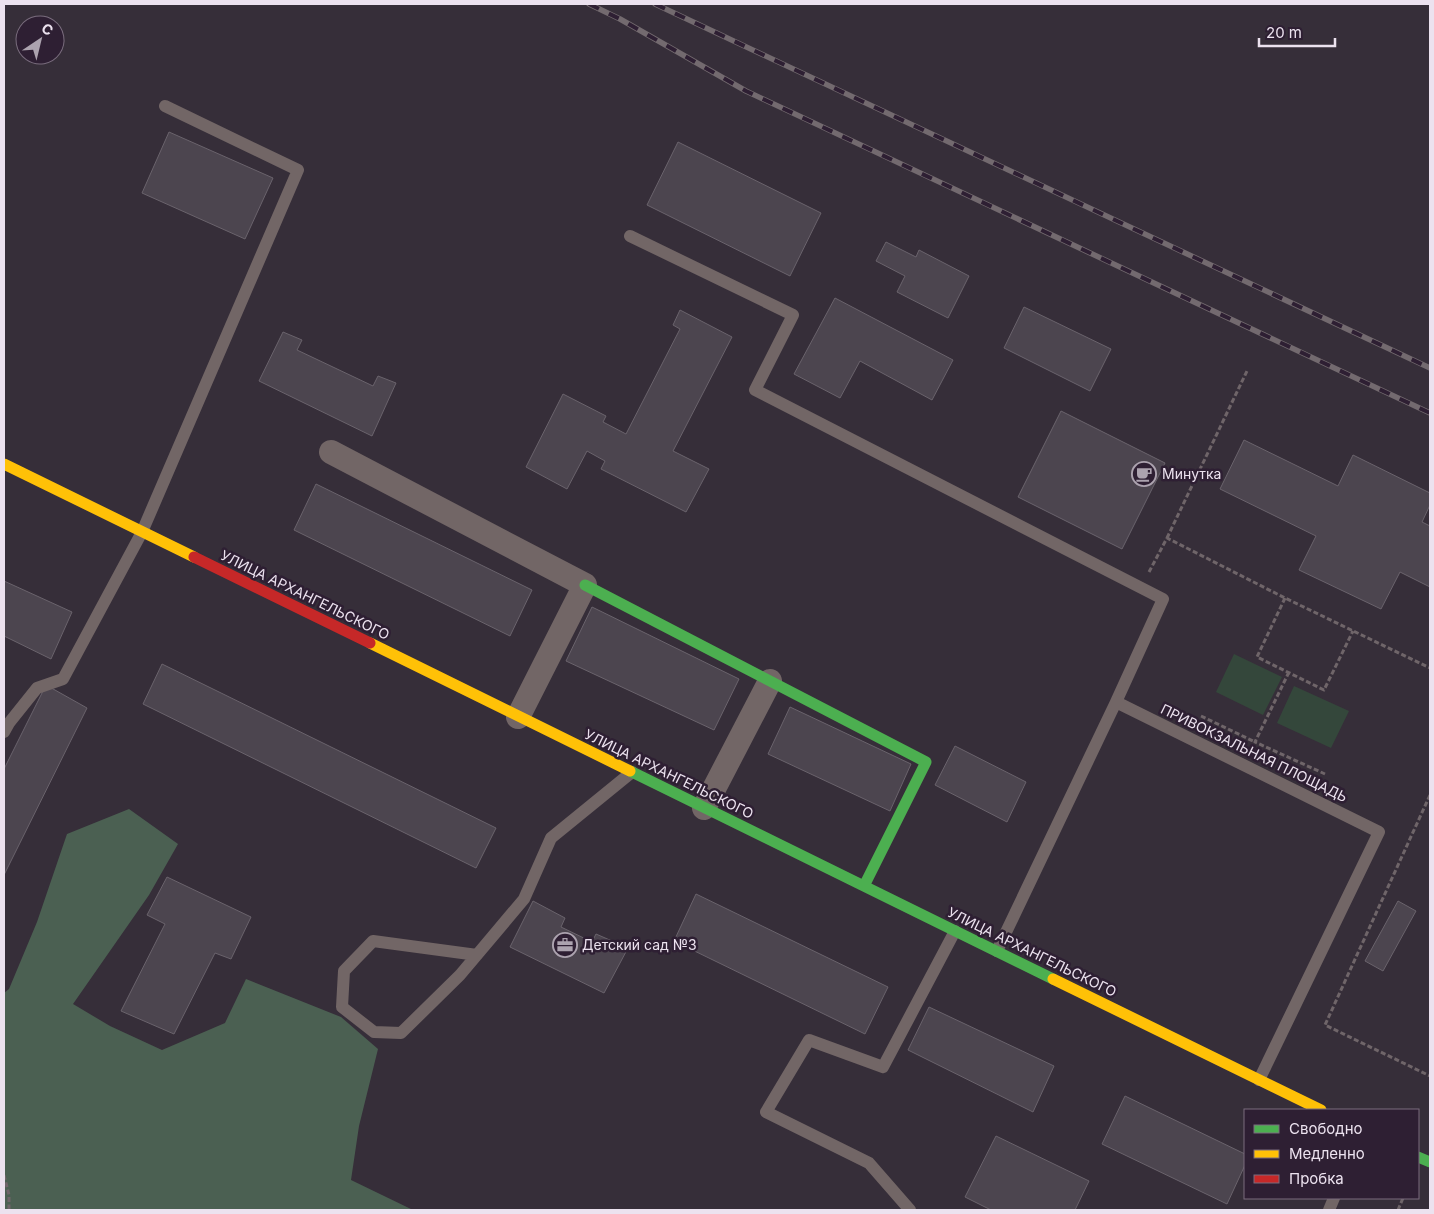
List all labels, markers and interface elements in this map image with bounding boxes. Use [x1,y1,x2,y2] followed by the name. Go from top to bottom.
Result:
[15,15,65,65] north arrow
[1259,15,1335,47] scale bar
[39,19,57,39] text: С
[1266,23,1302,42] text: 20 m
[1131,461,1157,487] cafe icon: Минутка
[1162,465,1221,482] place label: Минутка
[218,546,393,643] street label: УЛИЦА АРХАНГЕЛЬСКОГО
[1158,700,1350,805] street label: ПРИВОКЗАЛЬНАЯ ПЛОЩАДЬ
[582,725,757,822] street label: УЛИЦА АРХАНГЕЛЬСКОГО
[945,903,1120,1000] street label: УЛИЦА АРХАНГЕЛЬСКОГО
[552,932,578,958] office icon: Детский сад №3
[582,936,697,953] place label: Детский сад №3
[1244,1109,1419,1199] legend
[1289,1119,1363,1138] text: Свободно
[1289,1144,1365,1163] text: Медленно
[1289,1169,1344,1188] text: Пробка

